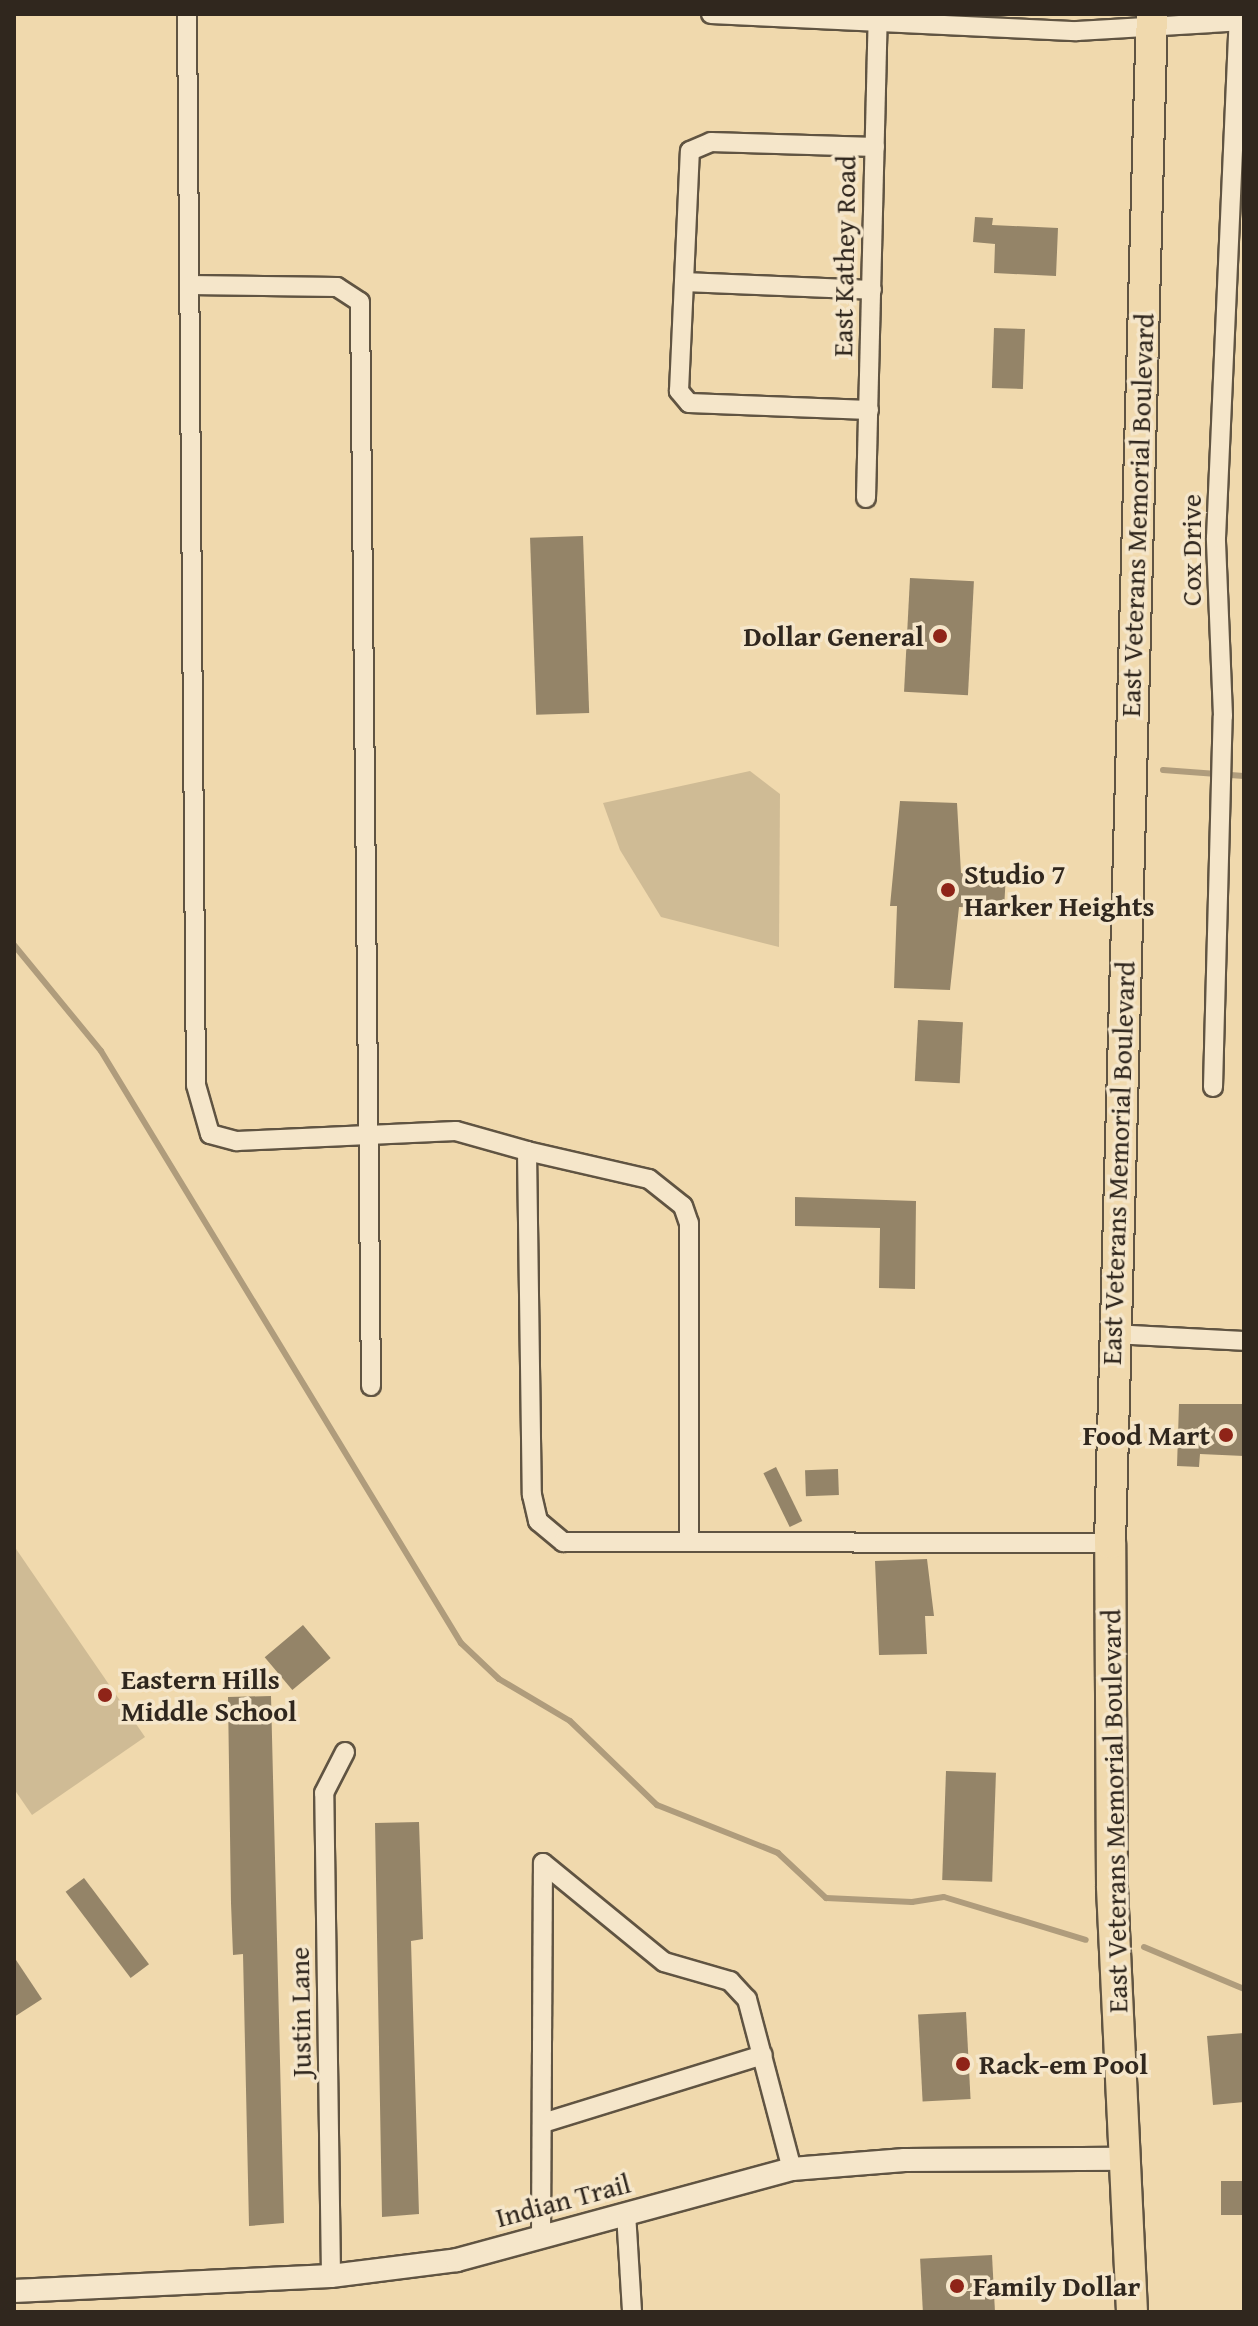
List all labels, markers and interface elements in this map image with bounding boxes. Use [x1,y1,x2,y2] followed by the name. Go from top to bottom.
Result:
[825,155,863,357] street label: East Kathey Road
[1113,313,1161,717] street label: East Veterans Memorial Boulevard
[1174,494,1208,606] street label: Cox Drive
[743,619,924,653] place label: Dollar General
[931,627,949,645] marker: Dollar General
[964,857,1155,923] place label: Studio 7 Harker Heights
[939,881,957,899] marker: Studio 7 Harker Heights
[1094,961,1142,1365] street label: East Veterans Memorial Boulevard
[1083,1418,1210,1452] place label: Food Mart
[1217,1426,1235,1444] marker: Food Mart
[1094,1609,1134,2013] street label: East Veterans Memorial Boulevard
[121,1662,297,1728] place label: Eastern Hills Middle School
[96,1686,114,1704] marker: Eastern Hills Middle School
[282,1946,318,2078] street label: Justin Lane
[979,2047,1148,2081] place label: Rack-em Pool
[954,2055,972,2073] marker: Rack-em Pool
[492,2166,634,2234] street label: Indian Trail
[973,2269,1140,2303] place label: Family Dollar
[948,2277,966,2295] marker: Family Dollar

